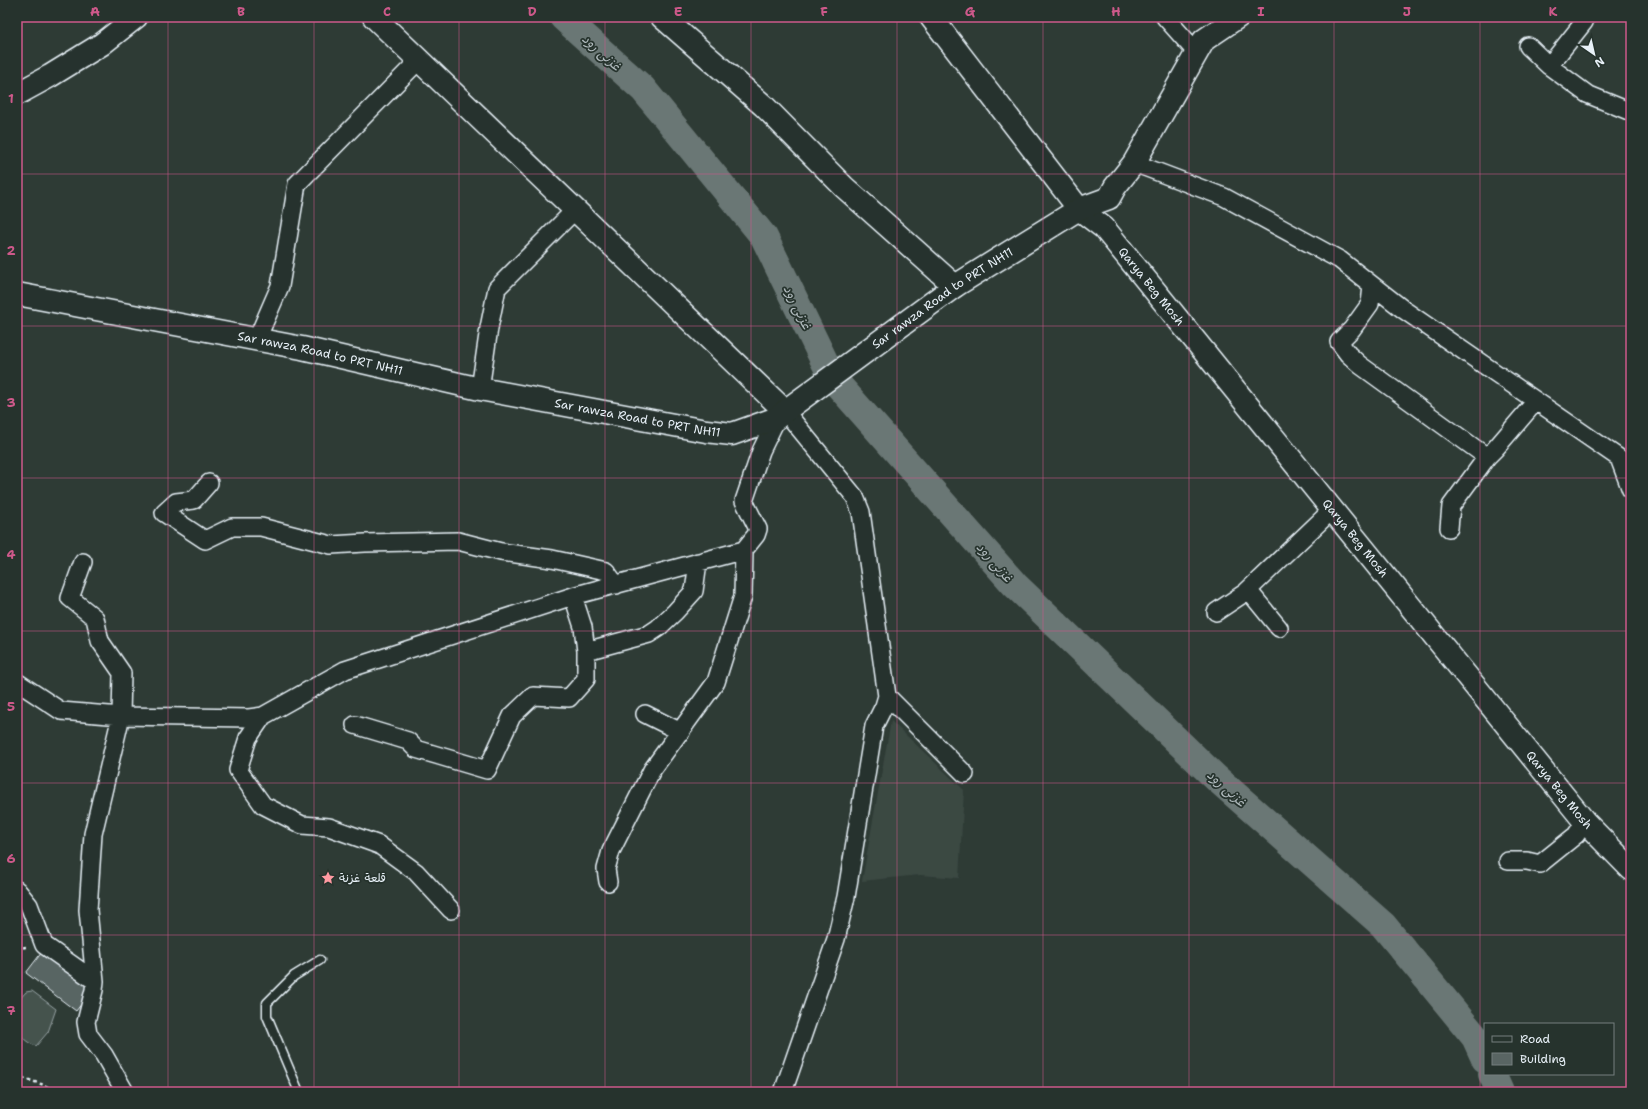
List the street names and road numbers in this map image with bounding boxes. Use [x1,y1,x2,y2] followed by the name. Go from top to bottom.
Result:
[869,244,1016,353] street label: Sar rawza Road to PRT NH11
[1115,244,1188,329] street label: Qarya Beg Mosh
[236,328,404,379] street label: Sar rawza Road to PRT NH11
[553,395,721,441] street label: Sar rawza Road to PRT NH11
[1319,496,1392,581] street label: Qarya Beg Mosh
[1522,747,1596,833] street label: Qarya Beg Mosh

